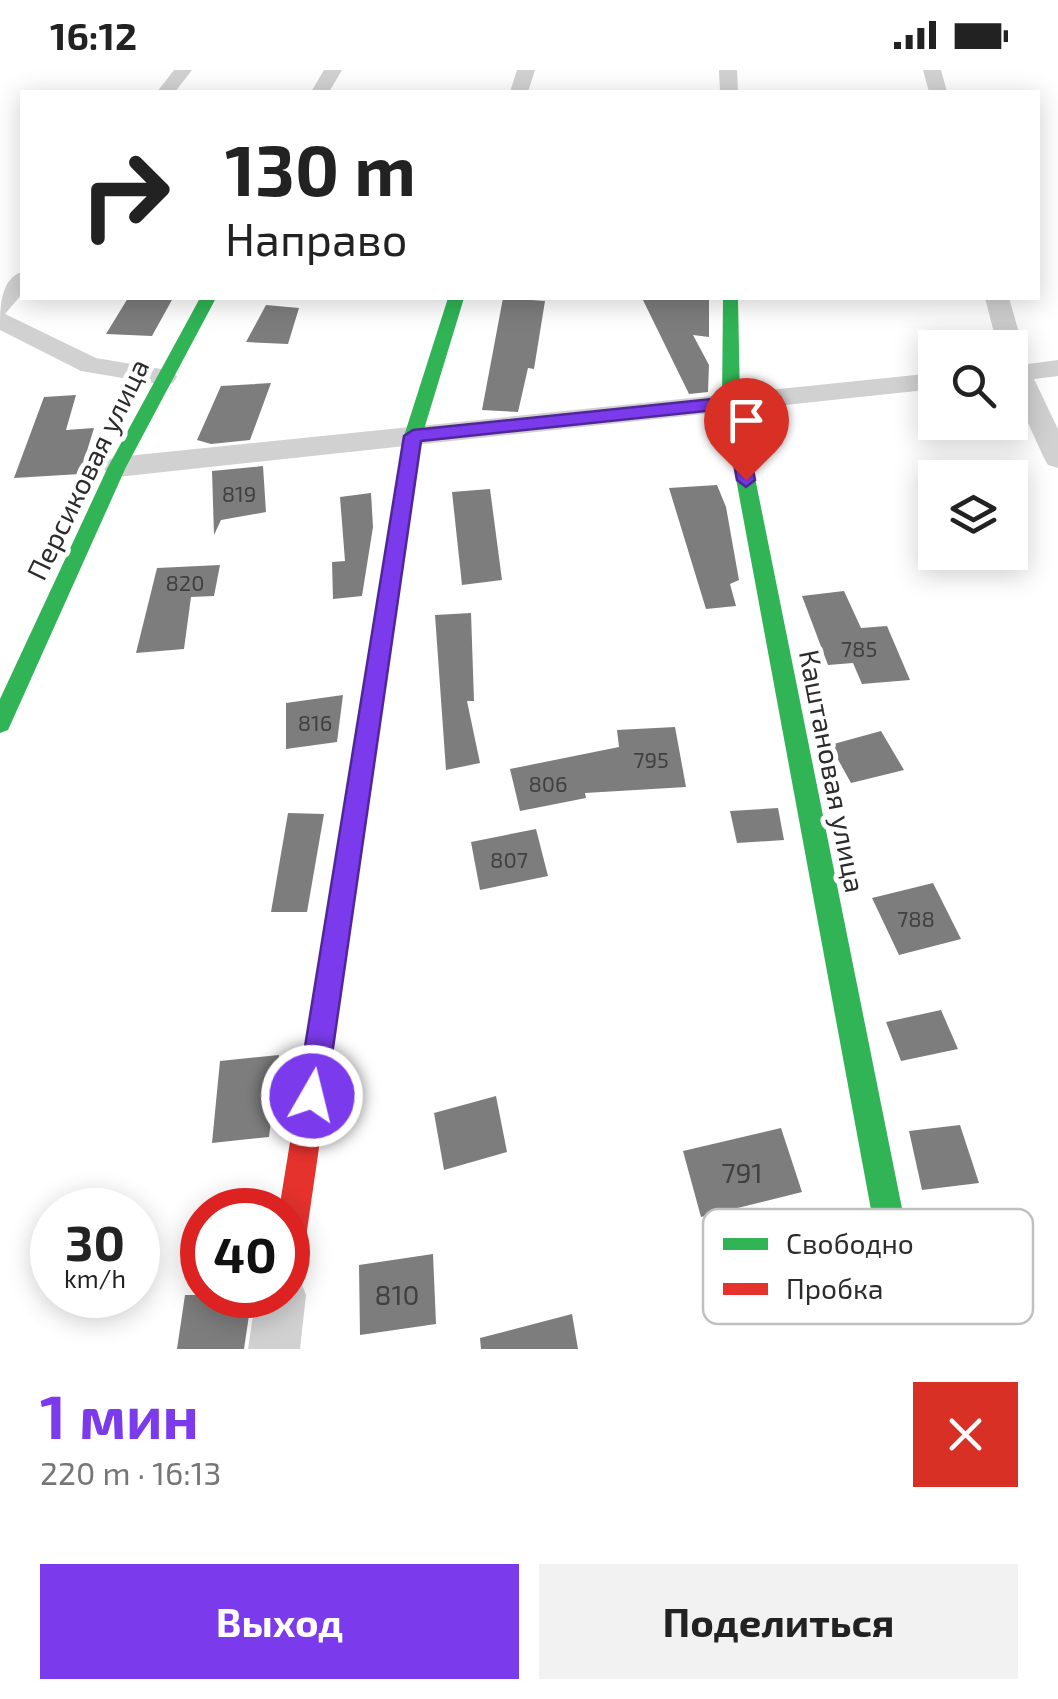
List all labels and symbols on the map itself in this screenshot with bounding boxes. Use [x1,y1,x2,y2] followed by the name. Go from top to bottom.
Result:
[19,353,155,585] street label: Персиковая улица
[704,378,789,481] pin
[222,480,256,506] house number: 819
[166,569,204,595] house number: 820
[841,635,877,661] house number: 785
[793,647,873,895] street label: Каштановая улица
[298,709,332,735] house number: 816
[633,746,669,772] house number: 795
[528,770,568,796] house number: 806
[490,846,528,872] house number: 807
[897,905,935,931] house number: 788
[260,1044,364,1148] position arrow
[721,1155,763,1189] house number: 791
[180,1188,310,1318] speed limit sign: 40
[703,1209,1033,1324] legend
[786,1226,914,1260] text: Свободно
[786,1271,884,1305] text: Пробка
[374,1277,420,1311] house number: 810

